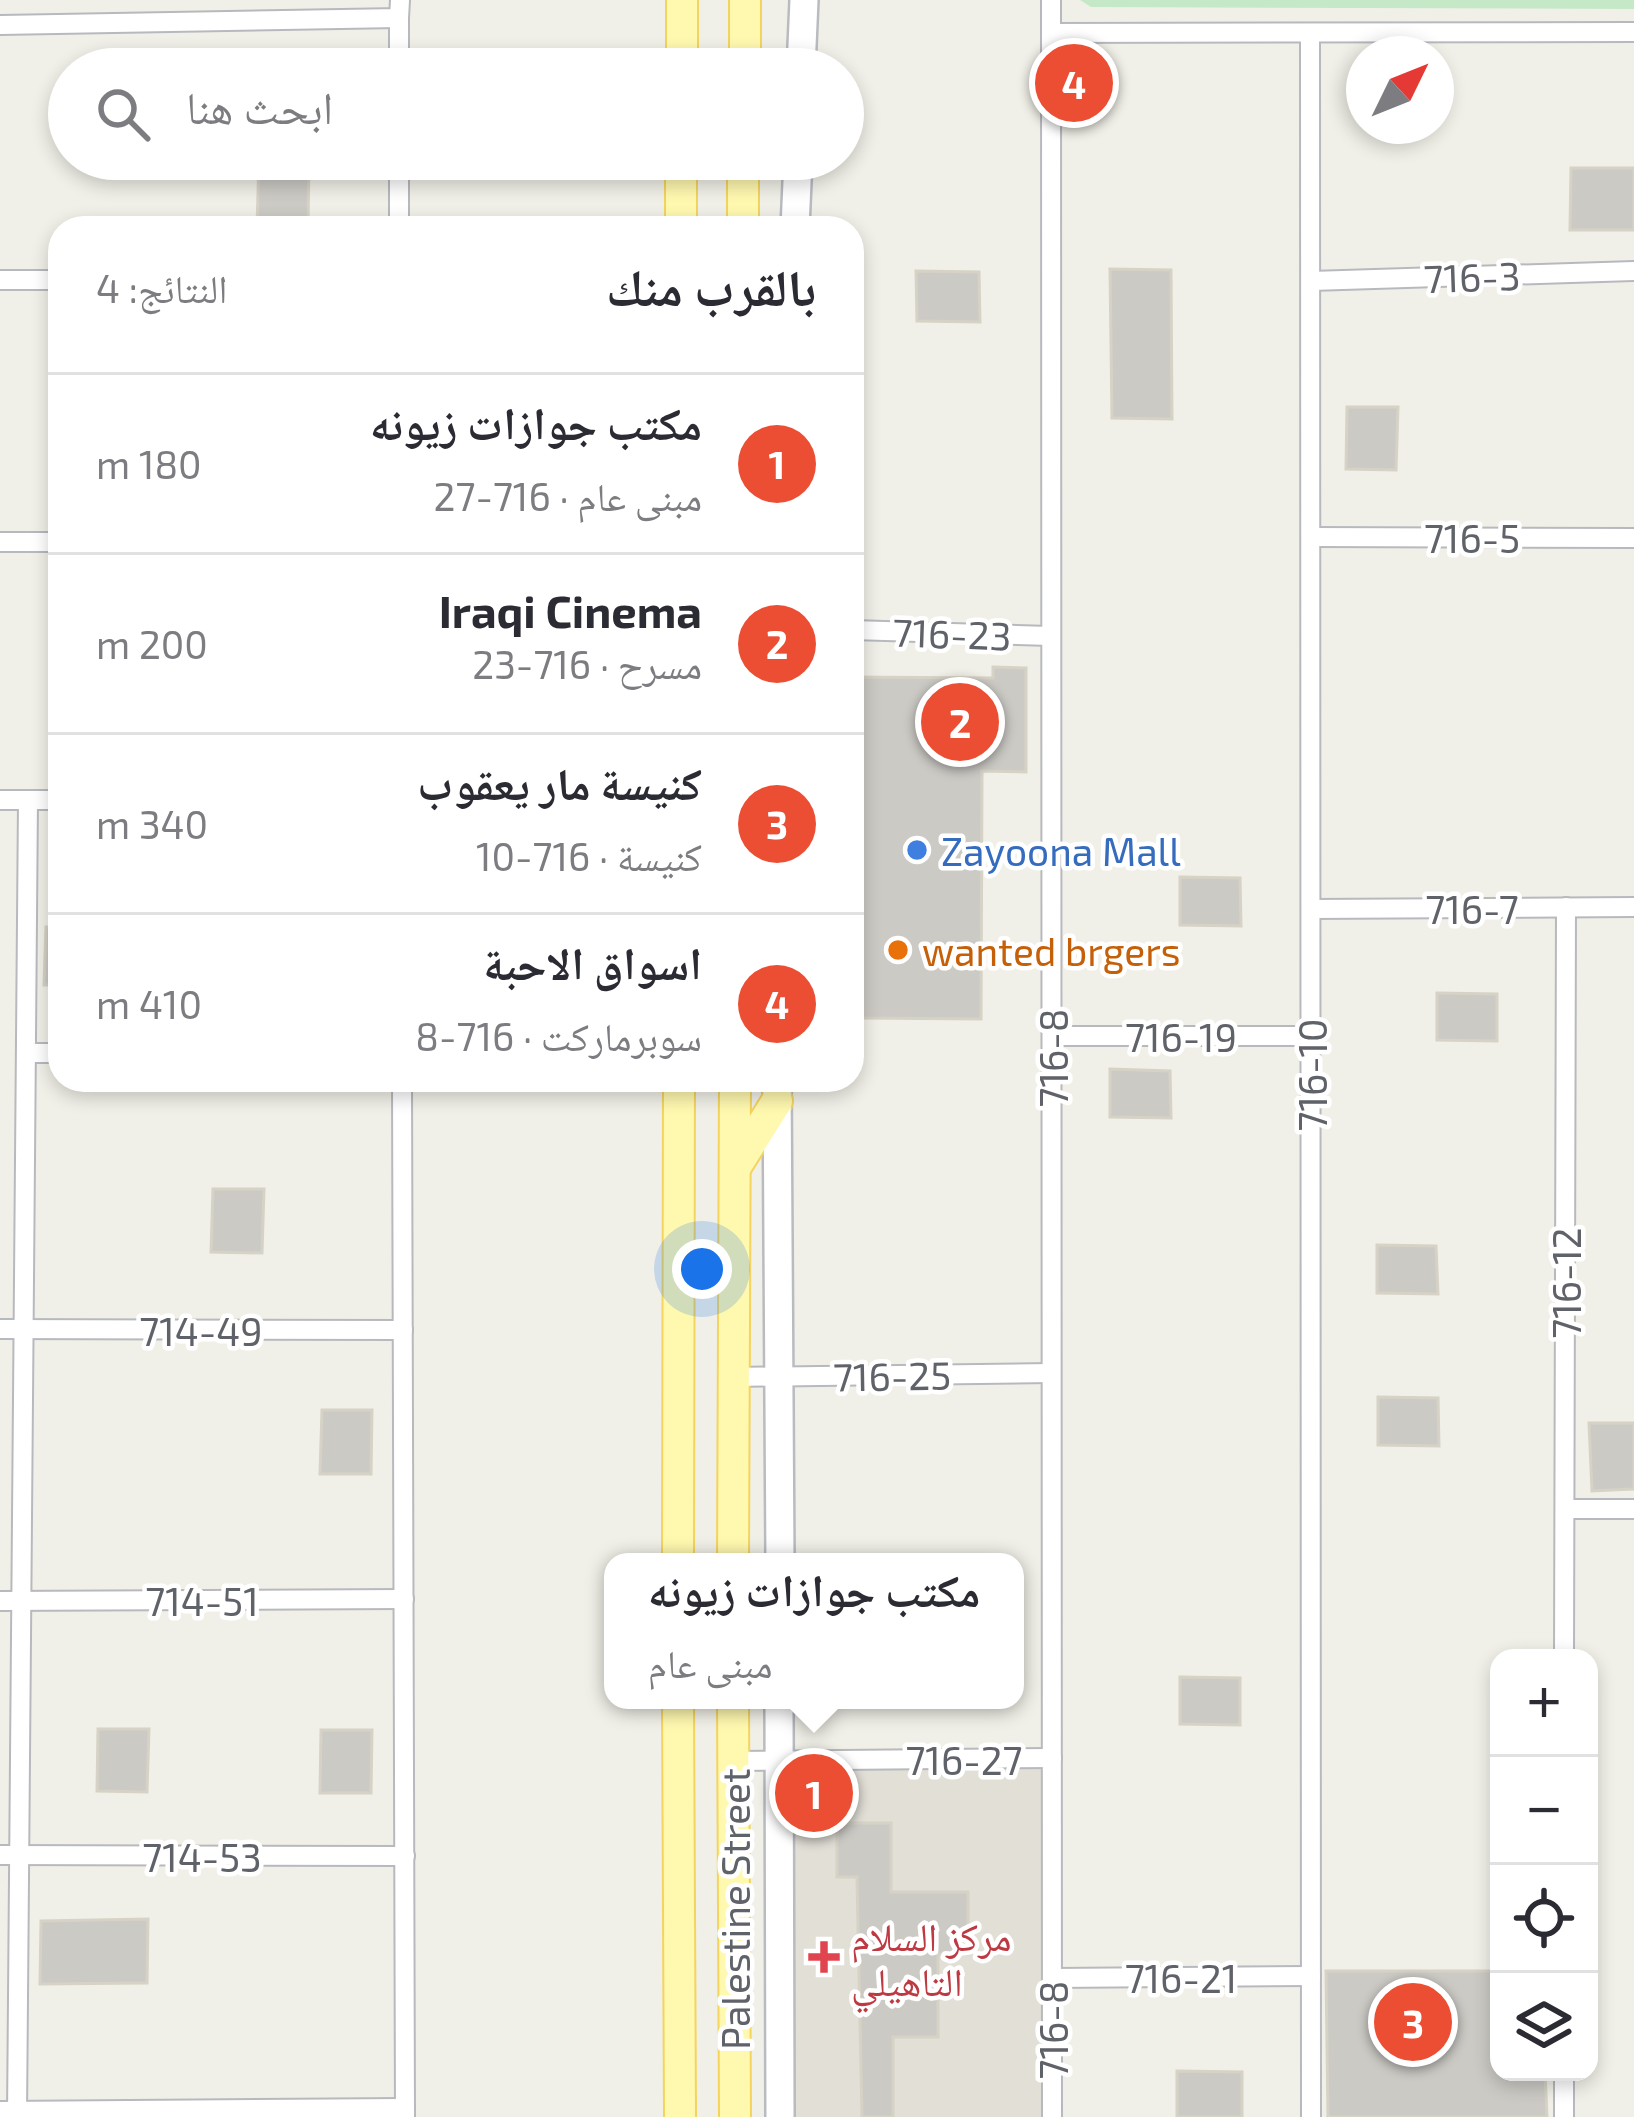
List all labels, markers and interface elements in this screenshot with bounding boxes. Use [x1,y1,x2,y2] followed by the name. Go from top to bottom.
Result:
[1346,36,1454,144] north arrow
[1035,38,1113,128] pin: 4
[48,48,864,180] search box
[186,79,333,133] text: ابحث هنا
[90,81,156,147] icon: search
[1423,251,1521,301] street label: 716-3
[606,255,816,316] text: بالقرب منك
[96,264,227,311] text: النتائج: 4
[370,395,702,449] text: مكتب جوازات زيونه
[96,440,202,487] text: 180 m
[769,440,785,487] text: 1
[434,472,702,519] text: مبنى عام · 716-27
[1424,514,1520,561] street label: 716-5
[439,583,702,637] text: Iraqi Cinema
[892,607,1012,659] street label: 716-23
[96,620,208,667] text: 200 m
[766,620,788,667] text: 2
[472,640,702,687] text: مسرح · 716-23
[921,677,999,767] pin: 2
[417,755,702,809] text: كنيسة مار يعقوب
[96,800,208,847] text: 340 m
[766,800,788,847] text: 3
[941,827,1181,874] place label: Zayoona Mall
[476,832,702,879] text: كنيسة · 716-10
[904,837,930,863] marker: Zayoona Mall
[1425,885,1519,932] street label: 716-7
[922,927,1181,974] place label: wanted brgers
[483,935,702,989] text: اسواق الاحبة
[885,937,911,963] marker: wanted brgers
[96,980,202,1027] text: 410 m
[765,980,789,1027] text: 4
[1029,1009,1076,1107] street label: 716-8
[415,1012,702,1059] text: سوبرماركت · 716-8
[1125,1013,1237,1060] street label: 716-19
[1288,1018,1335,1132] street label: 716-10
[1542,1227,1589,1339] street label: 716-12
[672,1239,732,1299] your location
[139,1307,263,1354] street label: 714-49
[833,1350,951,1400] street label: 716-25
[604,1553,1024,1709] popup
[648,1562,980,1616] text: مكتب جوازات زيونه
[145,1577,259,1624] street label: 714-51
[648,1639,773,1686] text: مبنى عام
[1490,1649,1598,2081] map controls
[1490,1649,1598,1757] button: +
[905,1736,1023,1783] street label: 716-27
[775,1748,853,1838] pin: 1
[1490,1757,1598,1865] button: −
[711,1768,758,2050] street label: Palestine Street
[142,1833,262,1880] street label: 714-53
[1490,1865,1598,1973] button: locate
[851,1912,1011,2013] place label: مركز السلام التاهيلي
[808,1941,840,1973] marker: مركز السلام التاهيلي
[1125,1954,1237,2001] street label: 716-21
[1490,1973,1598,2081] button: layers
[1374,1977,1452,2067] pin: 3
[1029,1981,1076,2079] street label: 716-8

